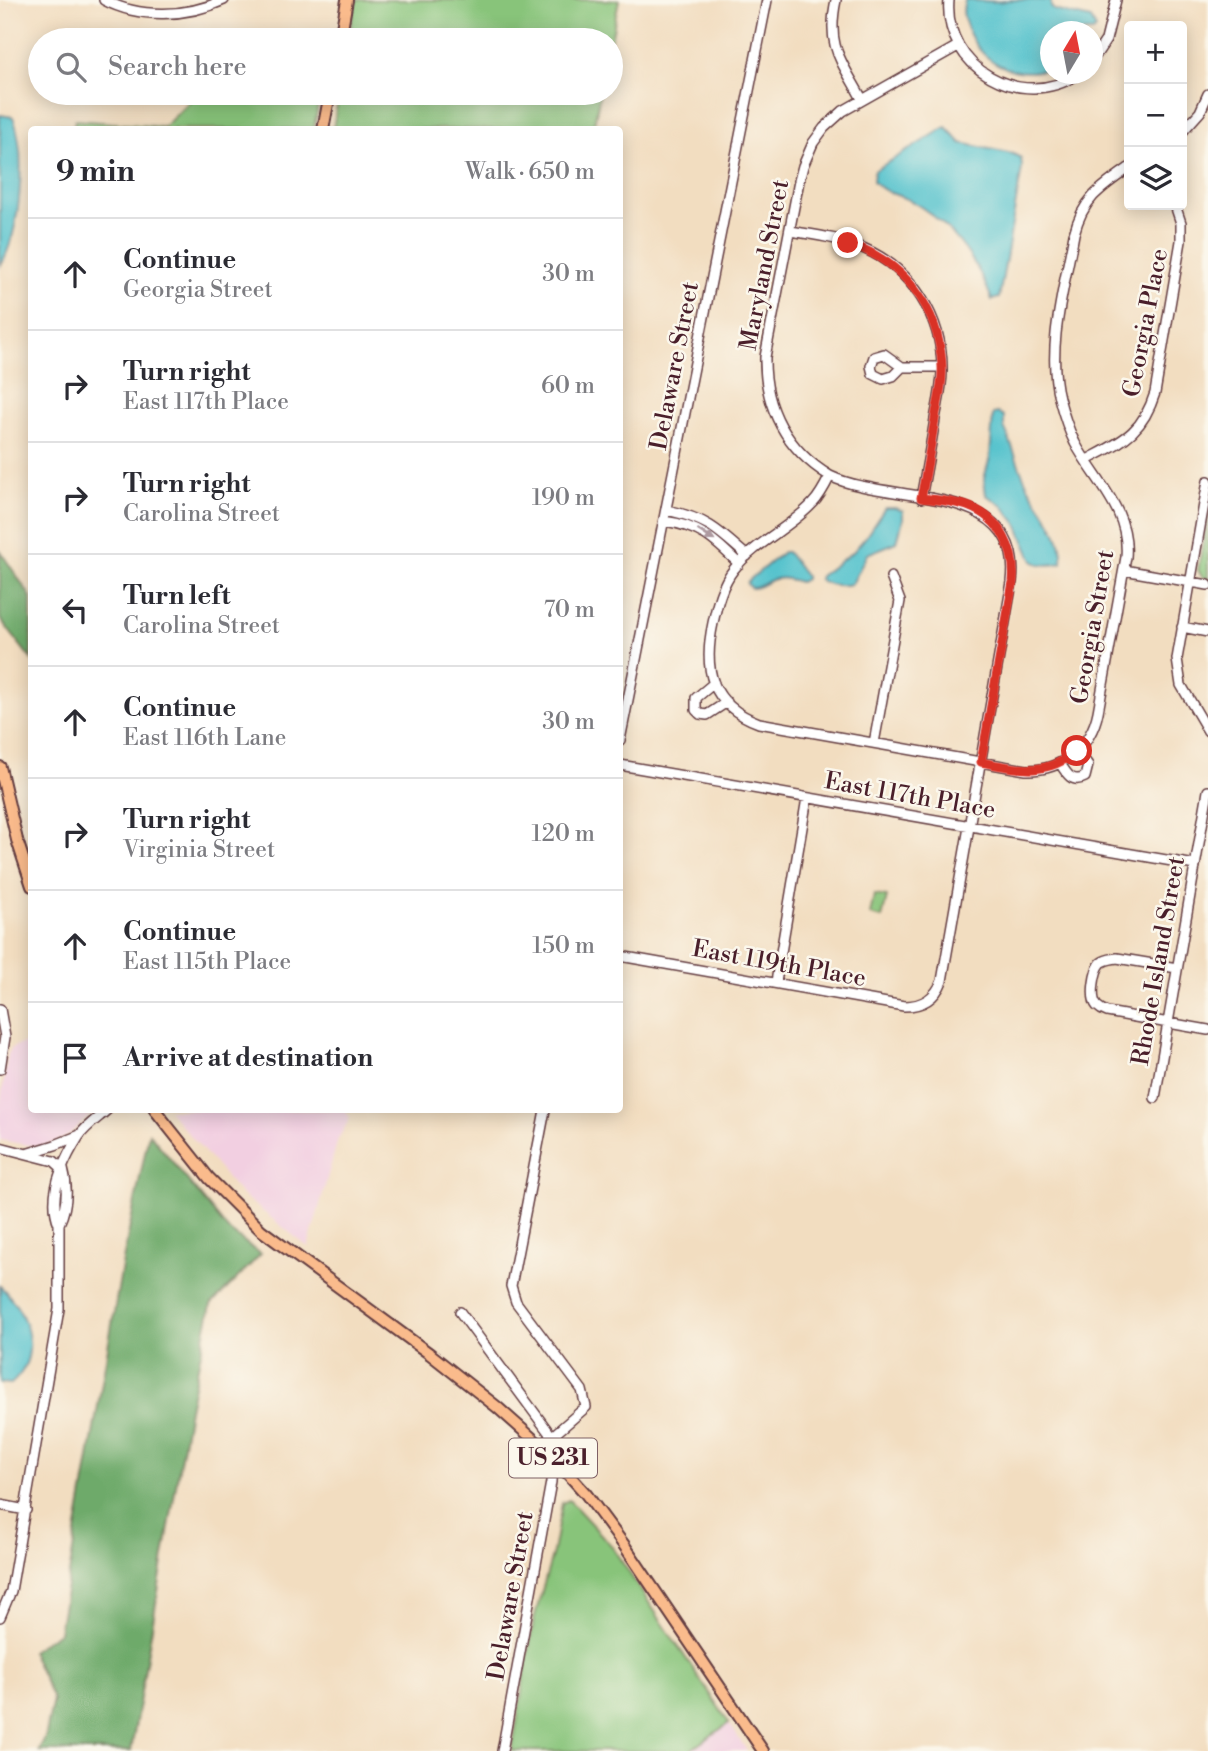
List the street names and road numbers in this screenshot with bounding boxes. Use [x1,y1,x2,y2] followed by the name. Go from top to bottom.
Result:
[734,176,796,353] street label: Maryland Street
[1117,246,1175,400] street label: Georgia Place
[644,279,706,453] street label: Delaware Street
[1065,547,1121,706] street label: Georgia Street
[822,766,998,826] street label: East 117th Place
[1126,854,1192,1068] street label: Rhode Island Street
[690,934,868,994] street label: East 119th Place
[509,1438,597,1478] road number: US 231
[481,1509,541,1683] street label: Delaware Street

